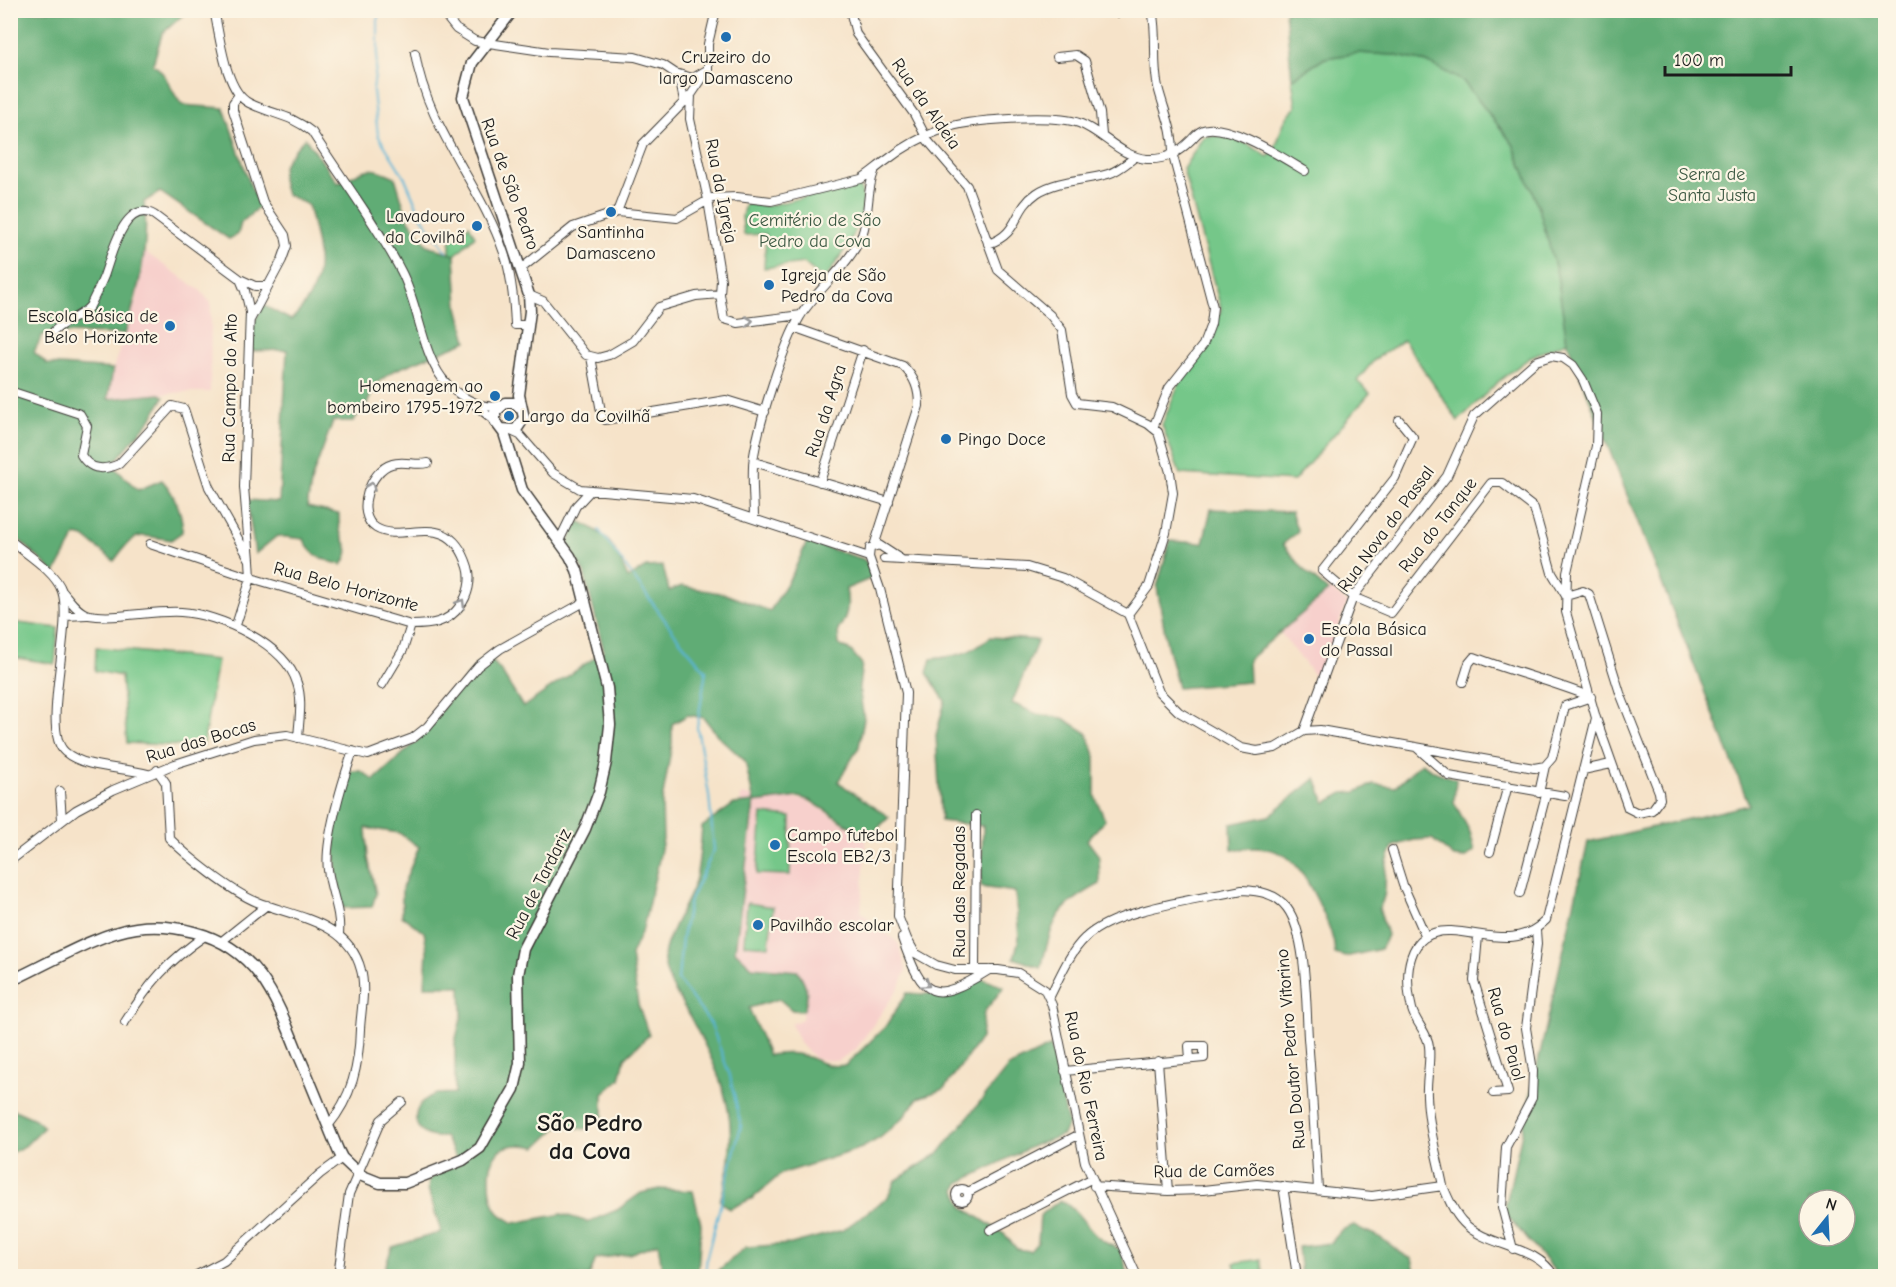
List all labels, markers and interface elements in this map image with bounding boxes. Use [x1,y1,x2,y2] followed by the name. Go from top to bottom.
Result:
[719,30,733,44] marker: Cruzeiro do largo Damasceno
[1665,39,1791,77] scale bar
[659,47,793,89] place label: Cruzeiro do largo Damasceno
[1674,50,1724,71] text: 100 m
[887,54,965,154] street label: Rua da Aldeia
[476,115,544,253] street label: Rua de São Pedro
[701,137,741,245] street label: Rua da Igreja
[1668,164,1756,206] park label: Serra de Santa Justa
[604,205,618,219] marker: Santinha Damasceno
[385,206,465,248] place label: Lavadouro da Covilhã
[749,210,881,252] park label: Cemitério de São Pedro da Cova
[470,219,484,233] marker: Lavadouro da Covilhã
[566,222,656,264] place label: Santinha Damasceno
[781,265,893,307] place label: Igreja de São Pedro da Cova
[762,278,776,292] marker: Igreja de São Pedro da Cova
[28,306,158,348] place label: Escola Básica de Belo Horizonte
[218,313,242,463] street label: Rua Campo do Alto
[745,316,754,328] one-way arrow
[163,319,177,333] marker: Escola Básica de Belo Horizonte
[801,362,851,460] street label: Rua da Agra
[327,376,483,418] place label: Homenagem ao bombeiro 1795-1972
[488,389,502,403] marker: Homenagem ao bombeiro 1795-1972
[521,406,650,427] place label: Largo da Covilhã
[502,409,516,423] marker: Largo da Covilhã
[958,429,1046,450] place label: Pingo Doce
[939,432,953,446] marker: Pingo Doce
[1333,462,1439,596] street label: Rua Nova do Passal
[1394,473,1482,577] street label: Rua do Tanque
[364,482,376,493] one-way arrow
[271,558,421,616] street label: Rua Belo Horizonte
[454,599,465,609] one-way arrow
[1321,619,1427,661] place label: Escola Básica do Passal
[1302,632,1316,646] marker: Escola Básica do Passal
[144,714,258,768] street label: Rua das Bocas
[502,825,576,943] street label: Rua de Tardariz
[787,825,898,867] place label: Campo futebol Escola EB2/3
[949,826,970,958] street label: Rua das Regadas
[768,838,782,852] marker: Campo futebol Escola EB2/3
[770,915,895,936] place label: Pavilhão escolar
[751,918,765,932] marker: Pavilhão escolar
[1272,948,1310,1150] street label: Rua Doutor Pedro Vitorino
[920,977,931,988] one-way arrow
[1483,985,1529,1083] street label: Rua do Paiol
[1060,1009,1112,1163] street label: Rua do Rio Ferreira
[537,1109,643,1165] district label: São Pedro da Cova
[1153,1159,1275,1183] street label: Rua de Camões
[1797,1188,1857,1248] north arrow
[1824,1195,1839,1215] text: N

